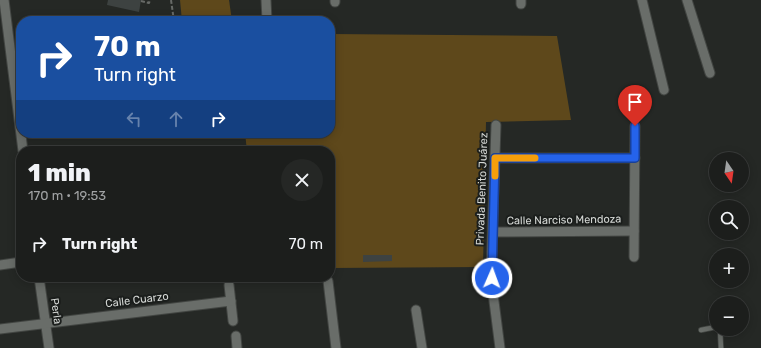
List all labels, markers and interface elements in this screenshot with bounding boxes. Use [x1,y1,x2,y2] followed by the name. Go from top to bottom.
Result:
[94,30,161,63] text: 70 m
[28,32,80,84] icon: right
[94,64,176,86] text: Turn right
[618,85,652,126] pin
[624,91,646,113] icon: arrive
[123,108,145,130] icon: left
[165,108,187,130] icon: ahead
[207,108,229,130] icon: right
[474,132,490,246] street label: Privada Benito Juárez
[709,152,749,192] north arrow
[709,152,749,336] map controls
[28,159,91,187] text: 1 min
[281,159,323,201] button: close
[28,188,106,203] text: 170 m · 19:53
[709,200,749,240] button: search
[507,212,621,228] street label: Calle Narciso Mendoza
[28,233,50,255] icon: right
[62,235,137,253] text: Turn right
[289,235,323,253] text: 70 m
[709,248,749,288] button: +
[471,257,513,299] position arrow
[105,290,169,310] street label: Calle Cuarzo
[709,296,749,336] button: −
[48,297,64,325] street label: Perla

